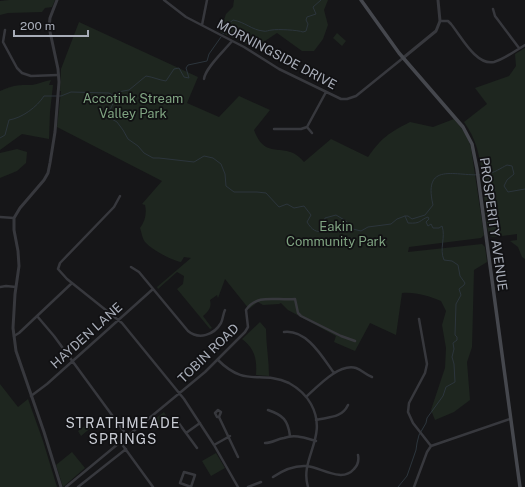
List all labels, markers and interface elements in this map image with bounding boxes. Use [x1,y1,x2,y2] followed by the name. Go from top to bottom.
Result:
[14,12,88,38] scale bar
[214,16,339,92] street label: MORNINGSIDE DRIVE
[20,19,55,33] text: 200 m
[83,91,183,121] park label: Accotink Stream Valley Park
[477,156,510,292] street label: PROSPERITY AVENUE
[286,219,386,249] park label: Eakin Community Park
[47,299,125,371] street label: HAYDEN LANE
[175,321,242,386] street label: TOBIN ROAD
[65,415,181,447] district label: STRATHMEADE SPRINGS

